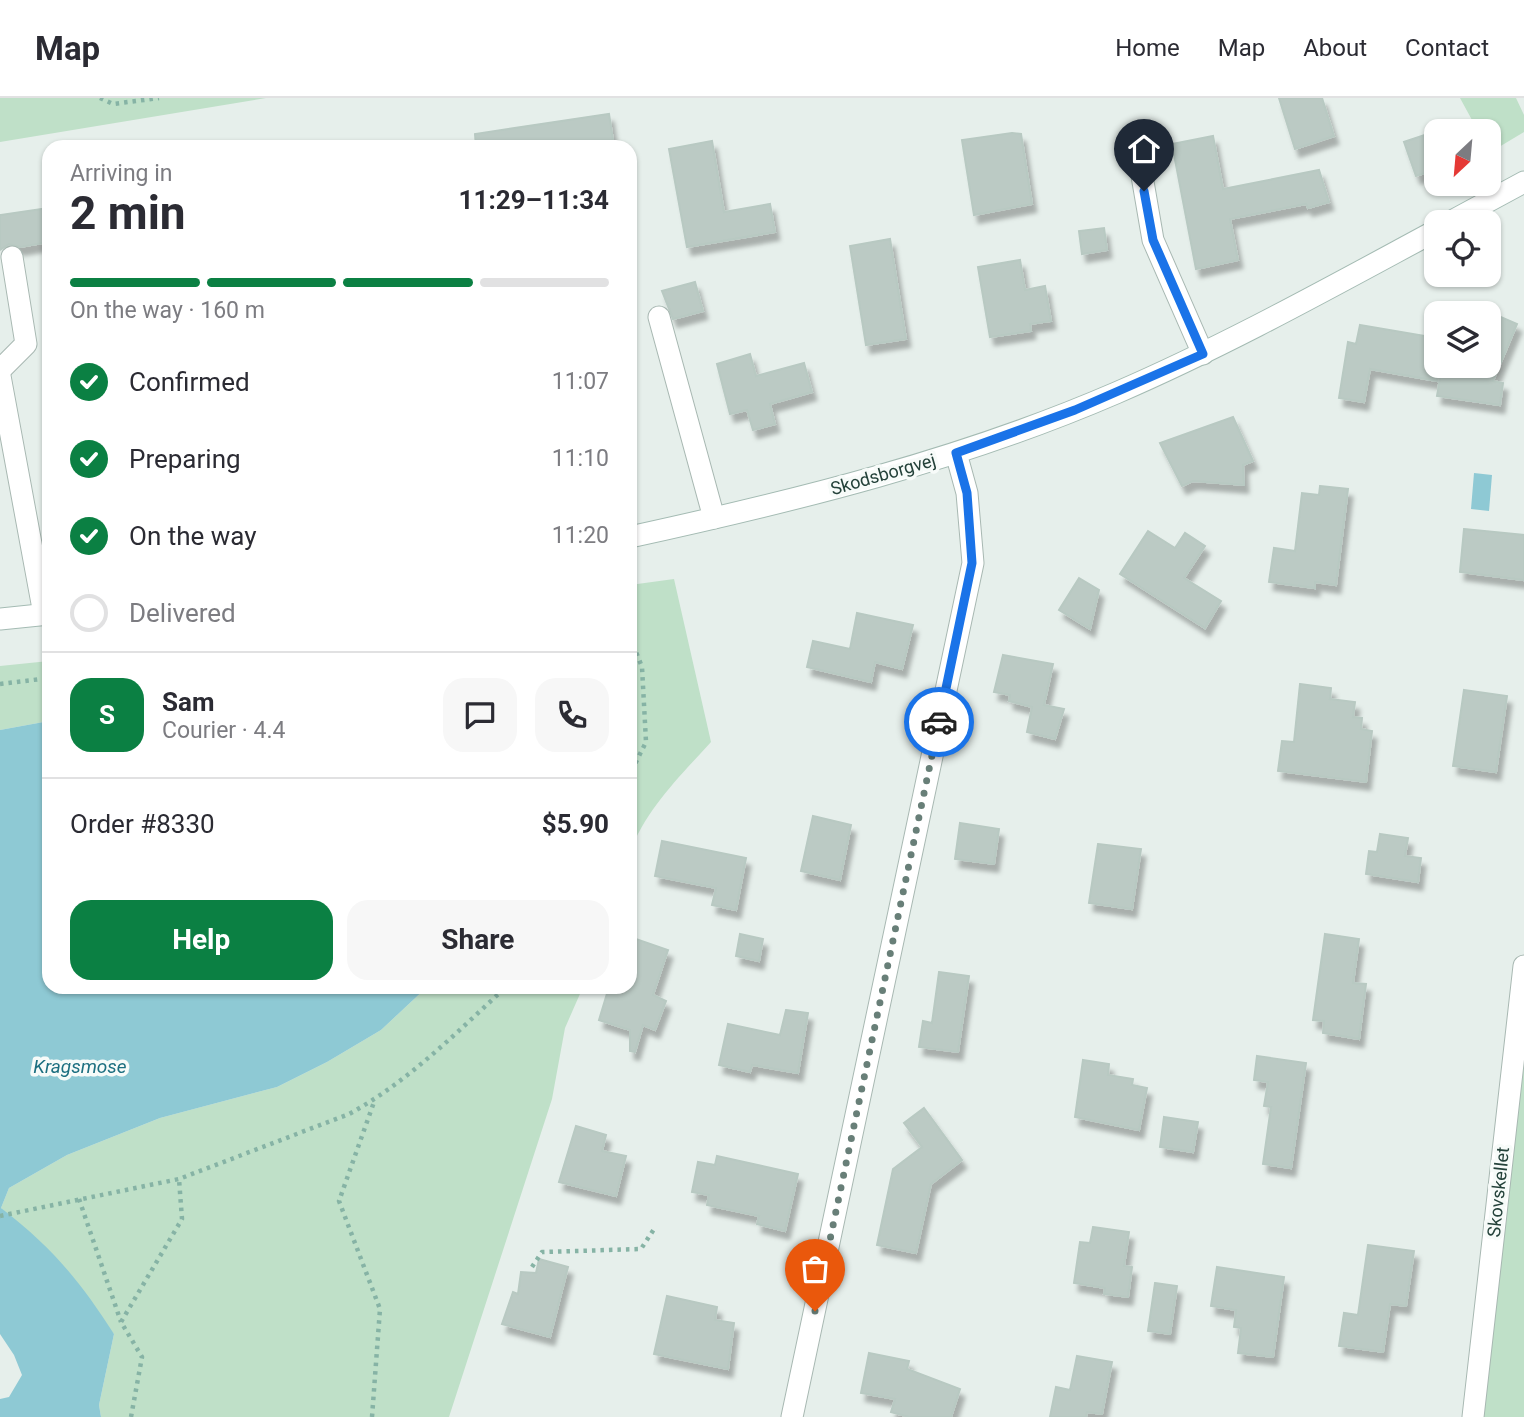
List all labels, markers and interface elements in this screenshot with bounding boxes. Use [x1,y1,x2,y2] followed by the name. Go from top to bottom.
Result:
[35,29,100,68] text: Map
[1115,34,1180,62] text: Home
[1218,34,1265,62] text: Map
[1303,34,1367,62] text: About
[1405,34,1489,62] text: Contact
[1114,119,1174,191] pin
[1424,119,1502,196] north arrow
[1424,119,1501,378] map controls
[1125,130,1163,168] icon: home
[70,160,173,187] text: Arriving in
[459,185,609,215] text: 11:29–11:34
[70,186,186,240] text: 2 min
[1424,210,1501,287] button: locate
[70,297,265,324] text: On the way · 160 m
[1424,301,1501,378] button: layers
[70,363,108,401] icon: check
[129,367,250,397] text: Confirmed
[552,368,609,395] text: 11:07
[70,440,108,478] icon: check
[129,444,241,474] text: Preparing
[552,445,609,472] text: 11:10
[828,449,938,499] street label: Skodsborgvej
[70,517,108,555] icon: check
[129,521,257,551] text: On the way
[552,522,609,549] text: 11:20
[129,598,236,628] text: Delivered
[443,678,517,752] button: chat
[535,678,609,752] button: phone
[162,687,214,717] text: Sam
[904,687,974,757] courier
[99,700,115,730] text: S
[920,703,958,741] icon: car
[162,717,285,744] text: Courier · 4.4
[70,809,215,839] text: Order #8330
[542,809,609,839] text: $5.90
[70,900,333,980] button: Help
[347,900,609,980] button: Share
[33,1055,127,1078] water label: Kragsmose
[1483,1146,1513,1238] street label: Skovskellet
[785,1239,845,1311] pin
[796,1250,834,1288] icon: bag

